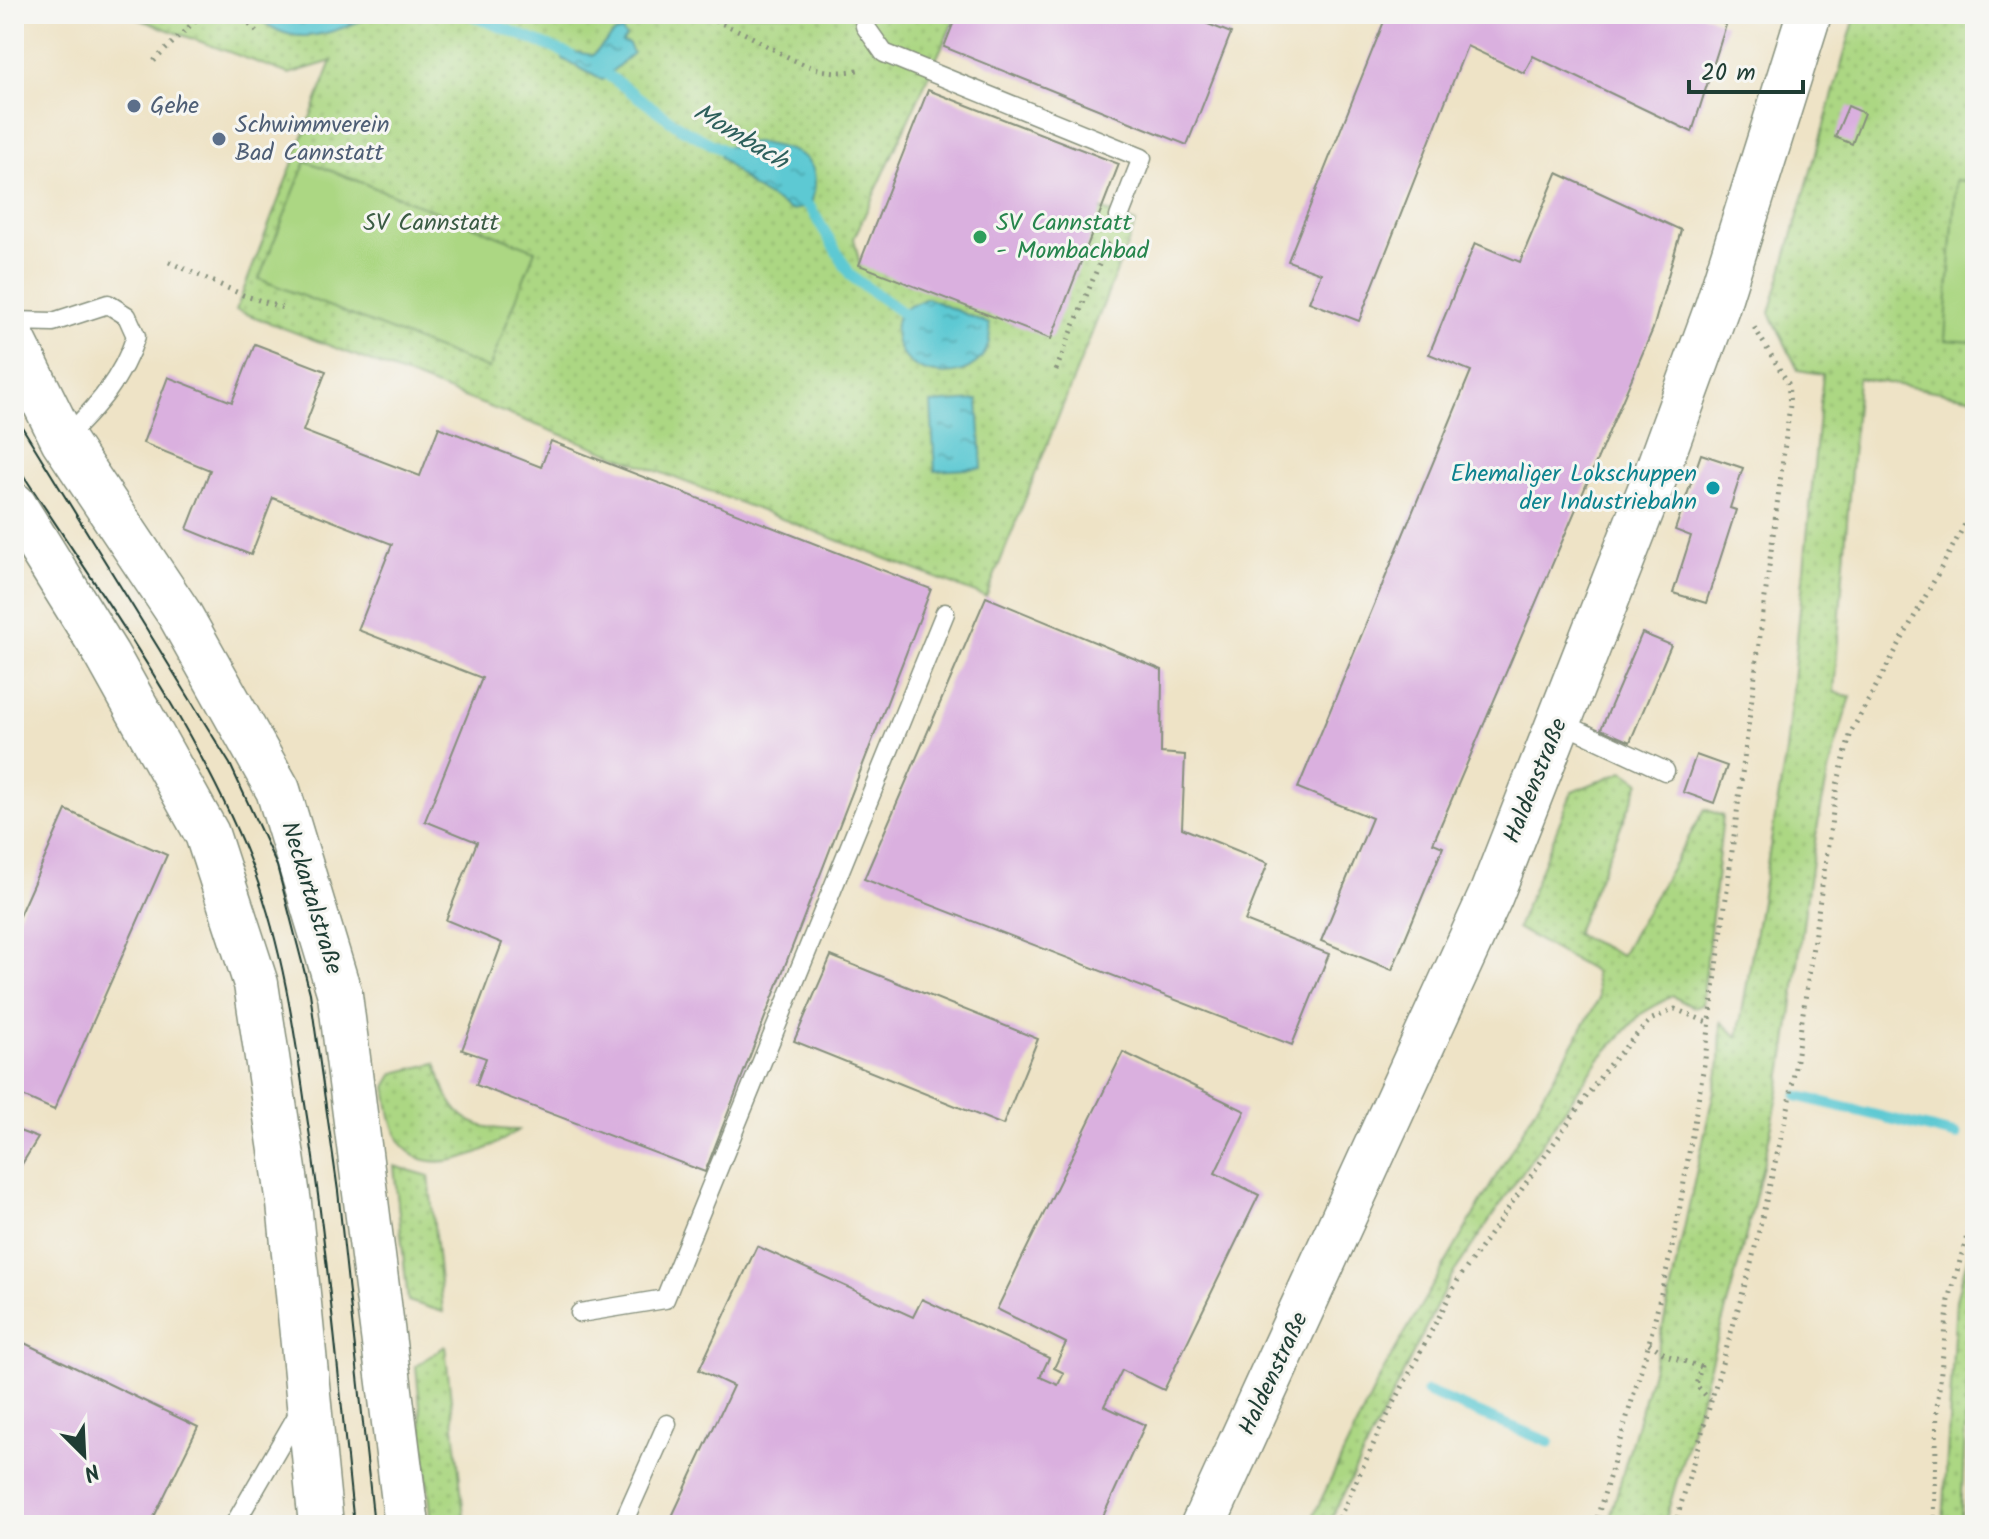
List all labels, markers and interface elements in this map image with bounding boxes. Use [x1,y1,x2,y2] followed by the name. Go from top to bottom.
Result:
[1689,44,1803,94] scale bar
[1701,54,1756,93] text: 20 m
[150,87,199,126] place label: Gehe
[684,92,797,183] water label: Mombach
[125,97,143,115] marker: Gehe
[235,106,390,173] place label: Schwimmverein Bad Cannstatt
[210,130,228,148] marker: Schwimmverein Bad Cannstatt
[363,204,500,243] park label: SV Cannstatt
[996,204,1150,271] place label: SV Cannstatt - Mombachbad
[971,228,989,246] marker: SV Cannstatt - Mombachbad
[1450,455,1697,522] place label: Ehemaliger Lokschuppen der Industriebahn
[1704,479,1722,497] marker: Ehemaliger Lokschuppen der Industriebahn
[1493,712,1579,850] street label: Haldenstraße
[269,817,353,980] street label: Neckartalstraße
[1228,1306,1320,1442] street label: Haldenstraße
[44,1415,124,1495] north arrow
[78,1452,105,1490] text: N

